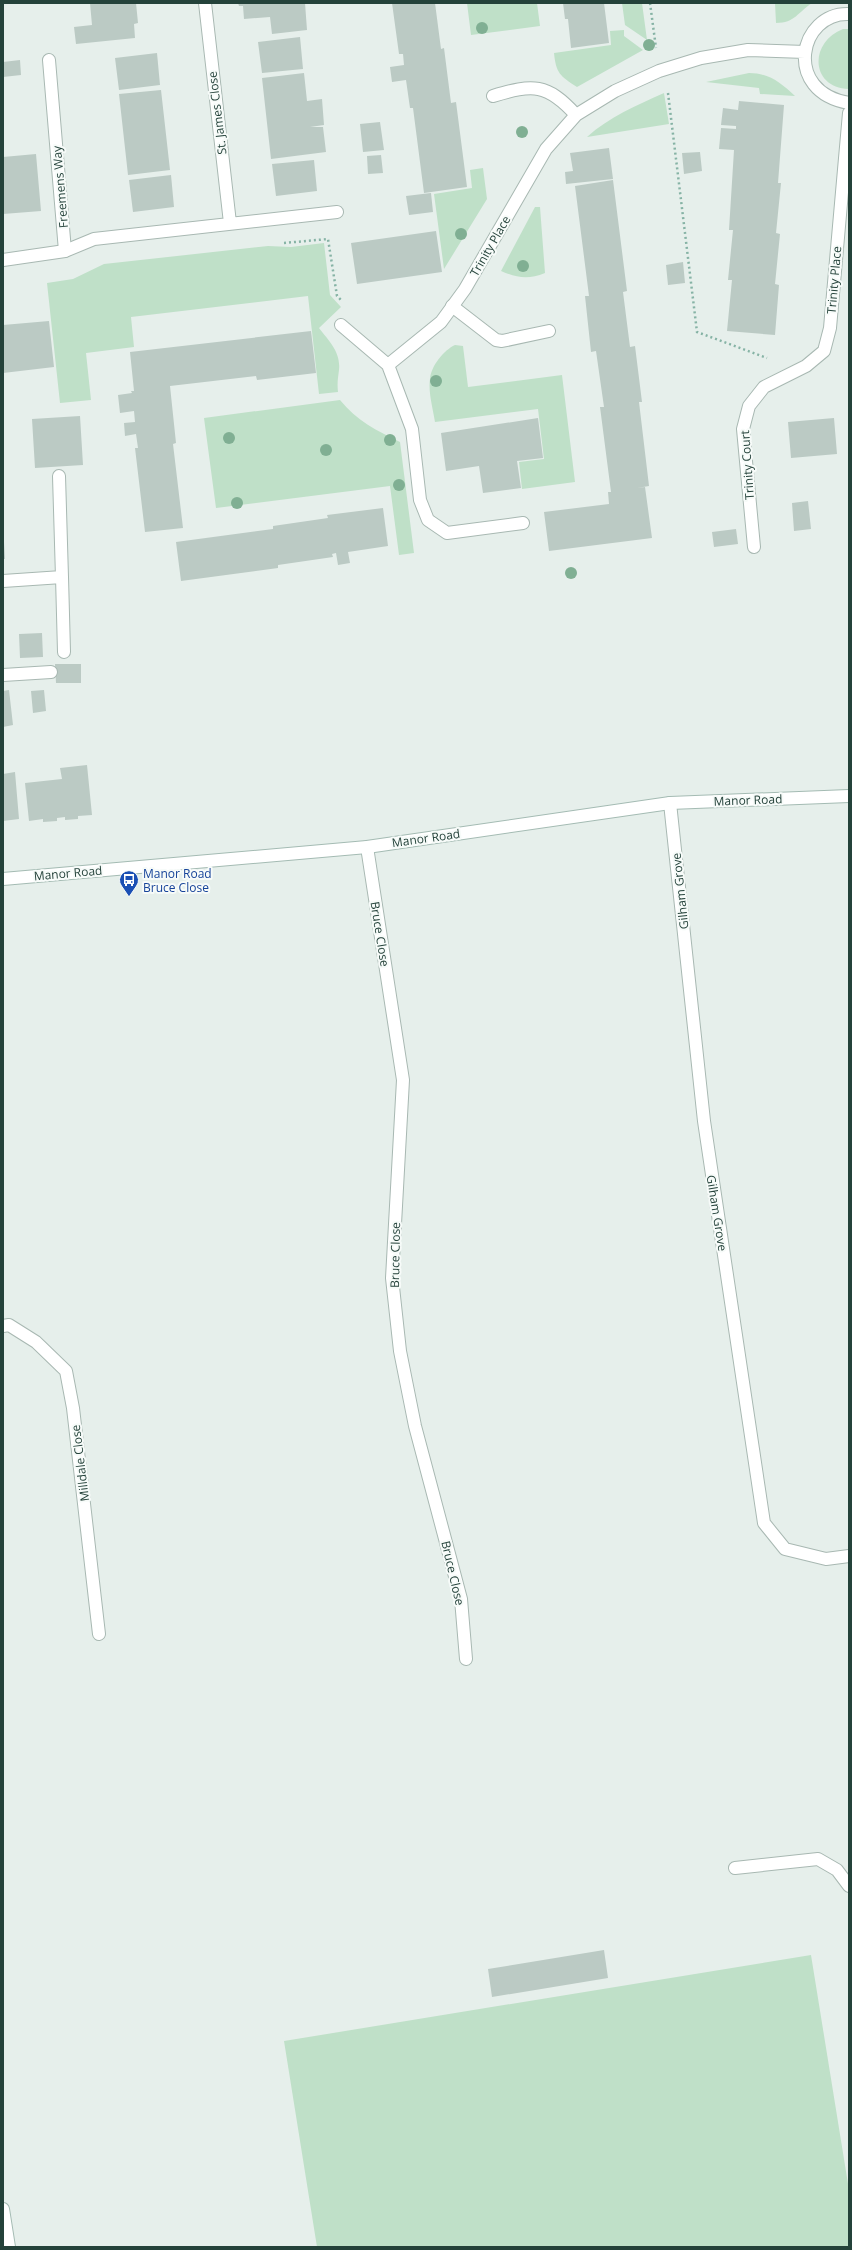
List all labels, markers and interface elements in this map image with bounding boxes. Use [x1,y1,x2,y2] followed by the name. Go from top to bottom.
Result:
[203,70,231,156] street label: St. James Close
[48,144,72,229] street label: Freemens Way
[466,212,514,280] street label: Trinity Place
[823,245,845,314] street label: Trinity Place
[736,430,758,500] street label: Trinity Court
[713,790,783,810] street label: Manor Road
[391,825,461,851] street label: Manor Road
[668,852,692,930] street label: Gilham Grove
[33,862,103,884] street label: Manor Road
[143,865,212,896] place label: Manor Road Bruce Close
[118,869,140,897] bus stop icon: Manor Road Bruce Close
[366,900,394,968] street label: Bruce Close
[703,1174,731,1252] street label: Gilham Grove
[386,1222,404,1288] street label: Bruce Close
[67,1423,93,1502] street label: Milldale Close
[437,1539,469,1607] street label: Bruce Close

